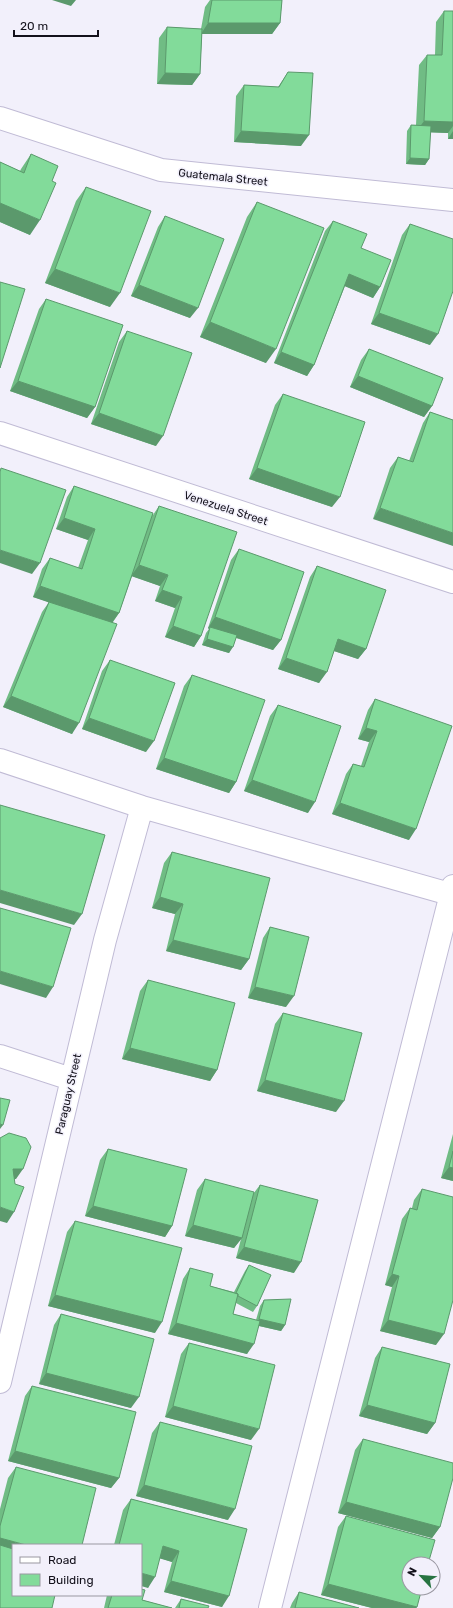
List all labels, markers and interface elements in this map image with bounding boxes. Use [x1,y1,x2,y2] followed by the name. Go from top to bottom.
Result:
[14,12,98,38] scale bar
[20,19,48,33] text: 20 m
[178,166,269,189] street label: Guatemala Street
[182,489,270,528] street label: Venezuela Street
[53,1052,84,1136] street label: Paraguay Street
[12,1544,142,1596] legend
[48,1553,76,1567] text: Road
[401,1556,441,1596] north arrow
[405,1565,420,1578] text: N
[48,1573,94,1587] text: Building

